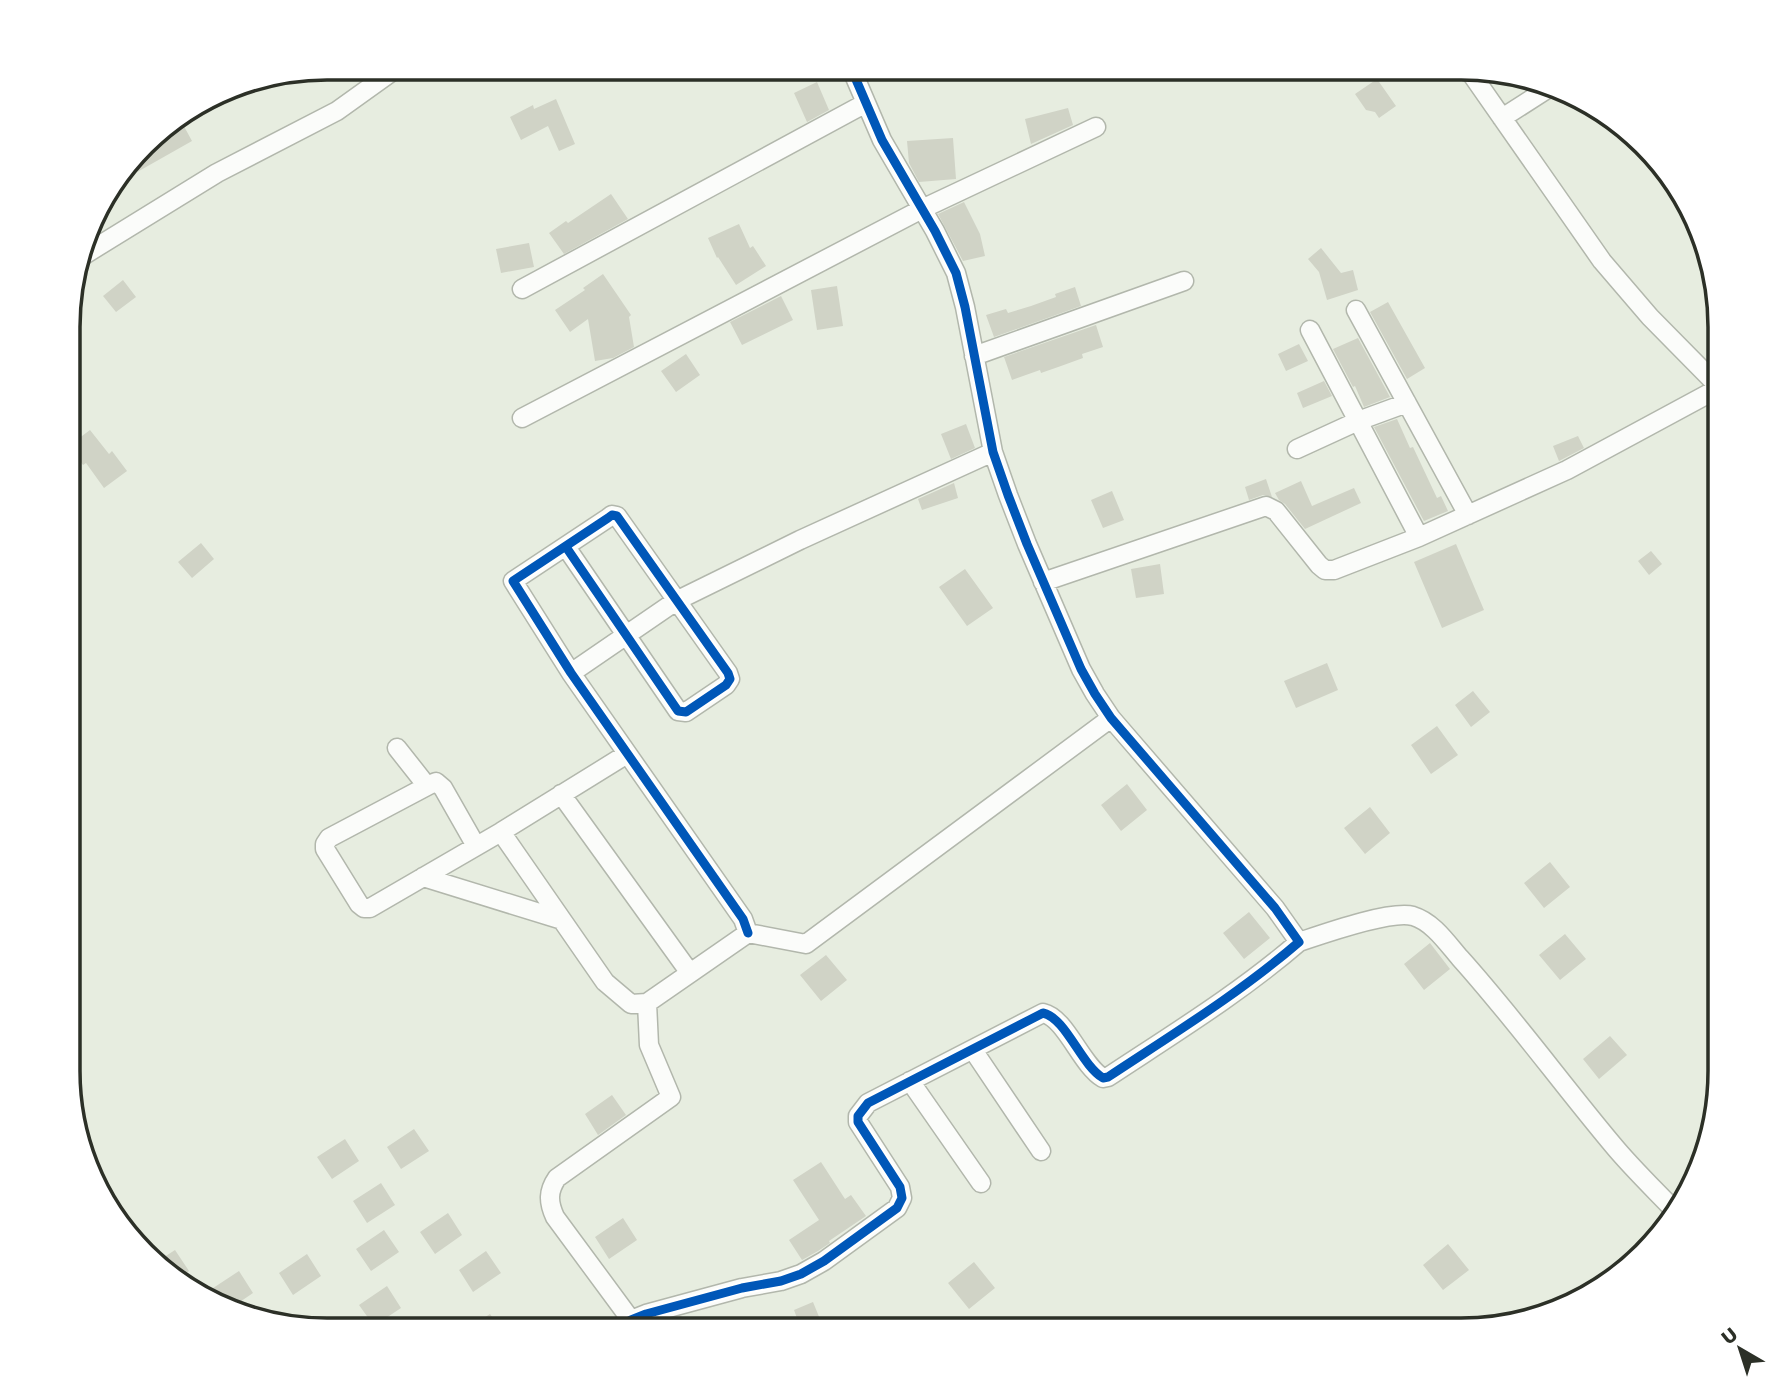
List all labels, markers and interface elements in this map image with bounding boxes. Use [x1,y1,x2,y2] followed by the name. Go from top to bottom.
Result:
[1705,1314,1775,1384] north arrow
[1716,1322,1742,1349] text: U

